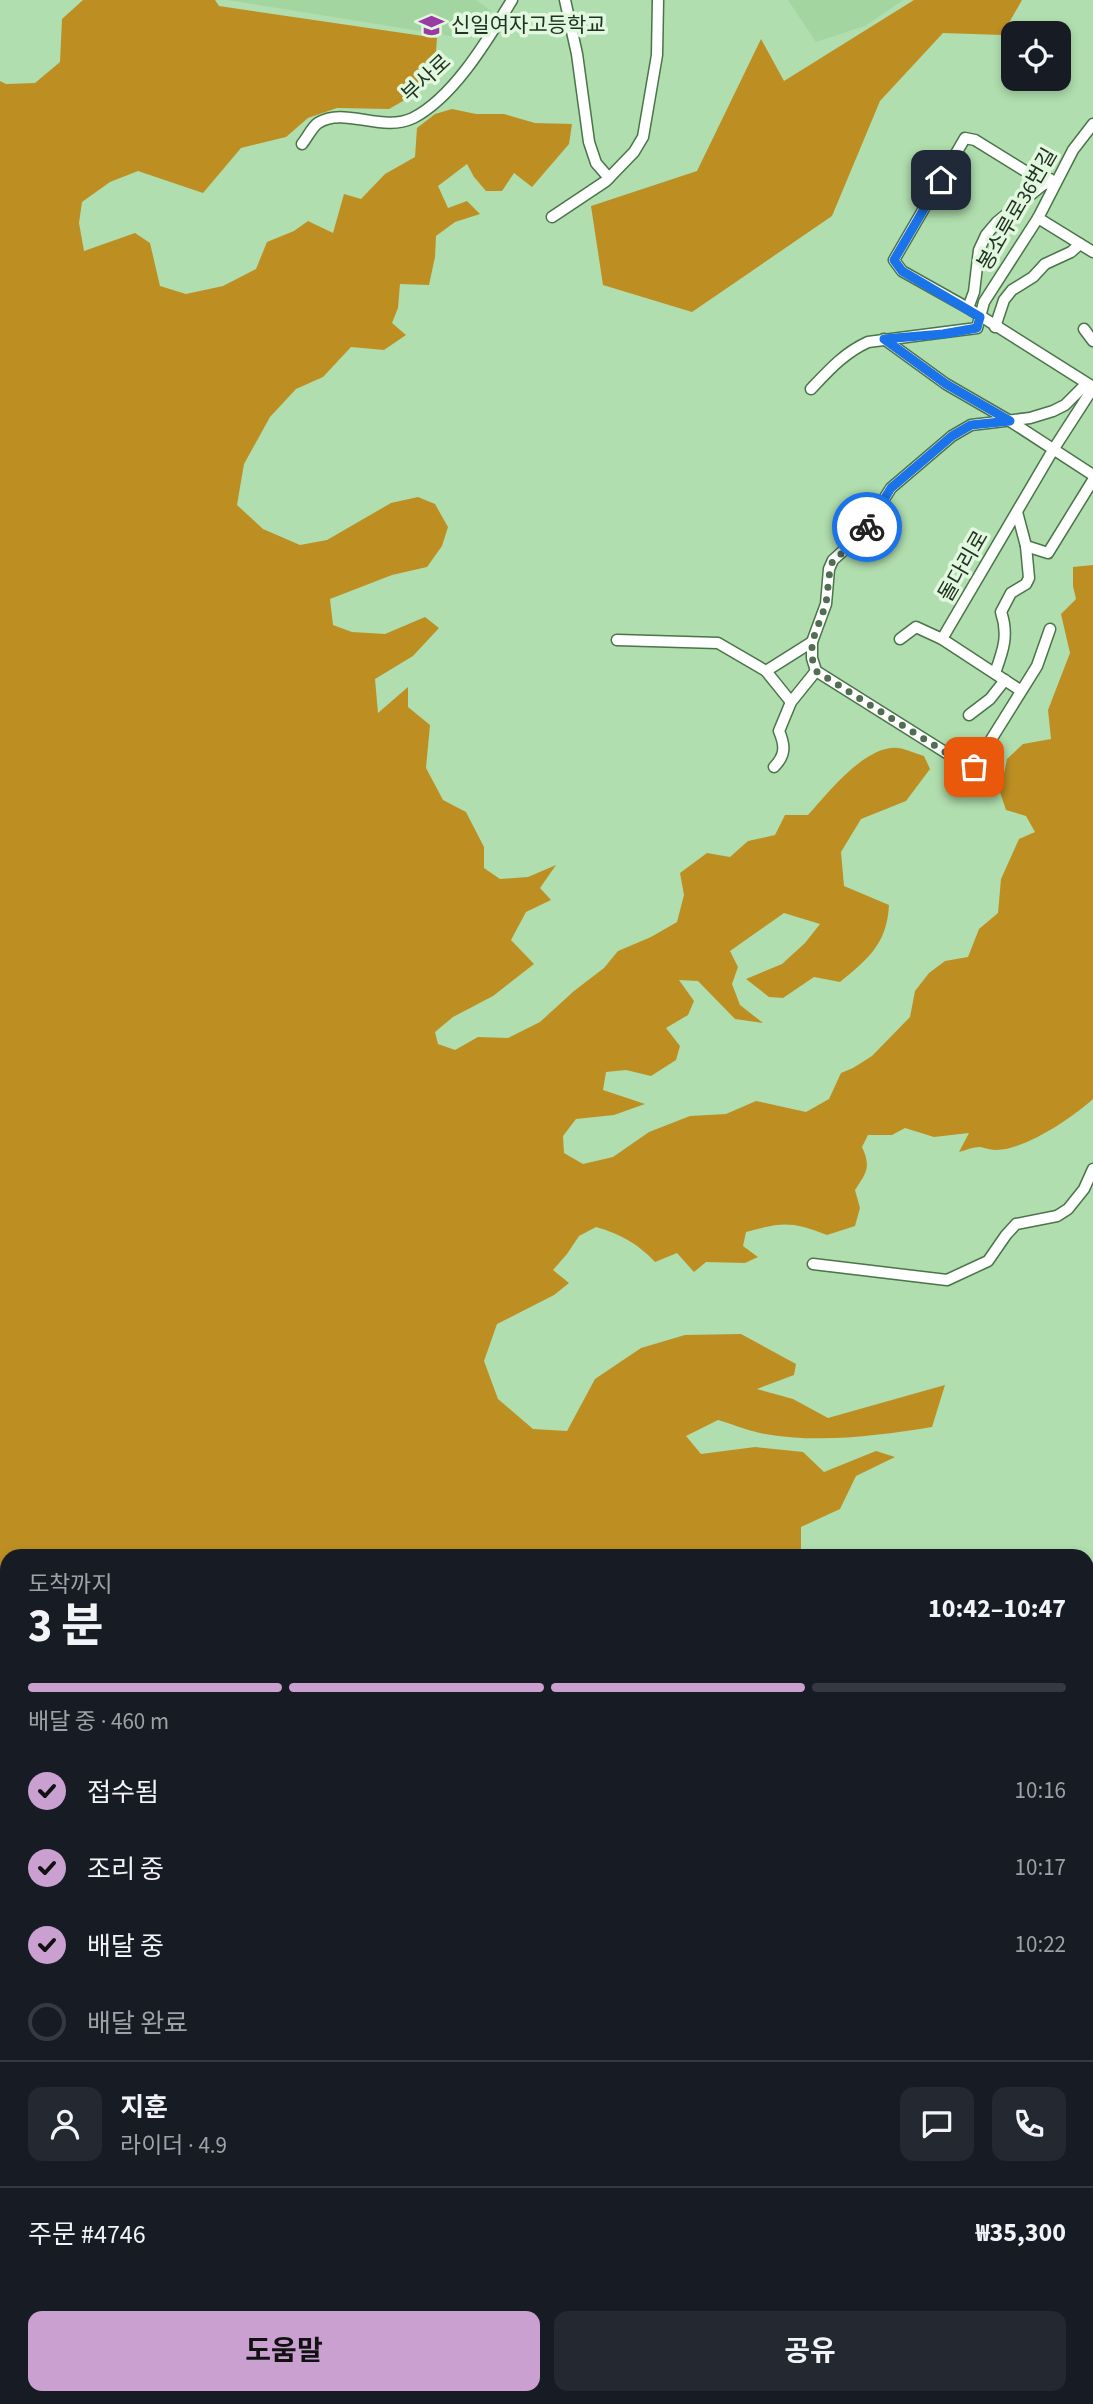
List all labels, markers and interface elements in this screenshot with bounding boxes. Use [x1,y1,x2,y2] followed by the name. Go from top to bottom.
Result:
[451,10,606,40] place label: 신일여자고등학교
[417,11,445,39] school or university icon: 신일여자고등학교
[1001,21,1071,91] map controls
[1001,21,1071,91] button: locate
[395,47,457,109] street label: 부사로
[970,142,1064,276] street label: 봉소루로36번길
[911,150,971,210] pin
[922,161,960,199] icon: home
[832,492,902,562] courier
[848,508,886,546] icon: bike
[931,525,995,607] street label: 돌다리로
[944,737,1004,797] pin
[955,748,993,786] icon: bag
[28,1568,113,1601] text: 도착까지
[928,1590,1066,1627] text: 10:42–10:47
[28,1594,104,1659] text: 3 분
[28,1705,169,1738] text: 배달 중 · 460 m
[28,1772,66,1810] icon: check
[87,1774,159,1811] text: 접수됨
[1015,1774,1066,1807] text: 10:16
[28,1849,66,1887] icon: check
[87,1851,164,1888] text: 조리 중
[1015,1851,1066,1884] text: 10:17
[28,1926,66,1964] icon: check
[87,1928,164,1965] text: 배달 중
[1015,1928,1066,1961] text: 10:22
[87,2005,188,2042] text: 배달 완료
[28,2087,102,2161] button: person
[900,2087,974,2161] button: chat
[992,2087,1066,2161] button: phone
[120,2089,168,2126] text: 지훈
[120,2129,227,2162] text: 라이더 · 4.9
[976,2214,1066,2251] text: ₩35,300
[28,2216,146,2253] text: 주문 #4746
[28,2311,540,2391] button: 도움말
[554,2311,1066,2391] button: 공유

